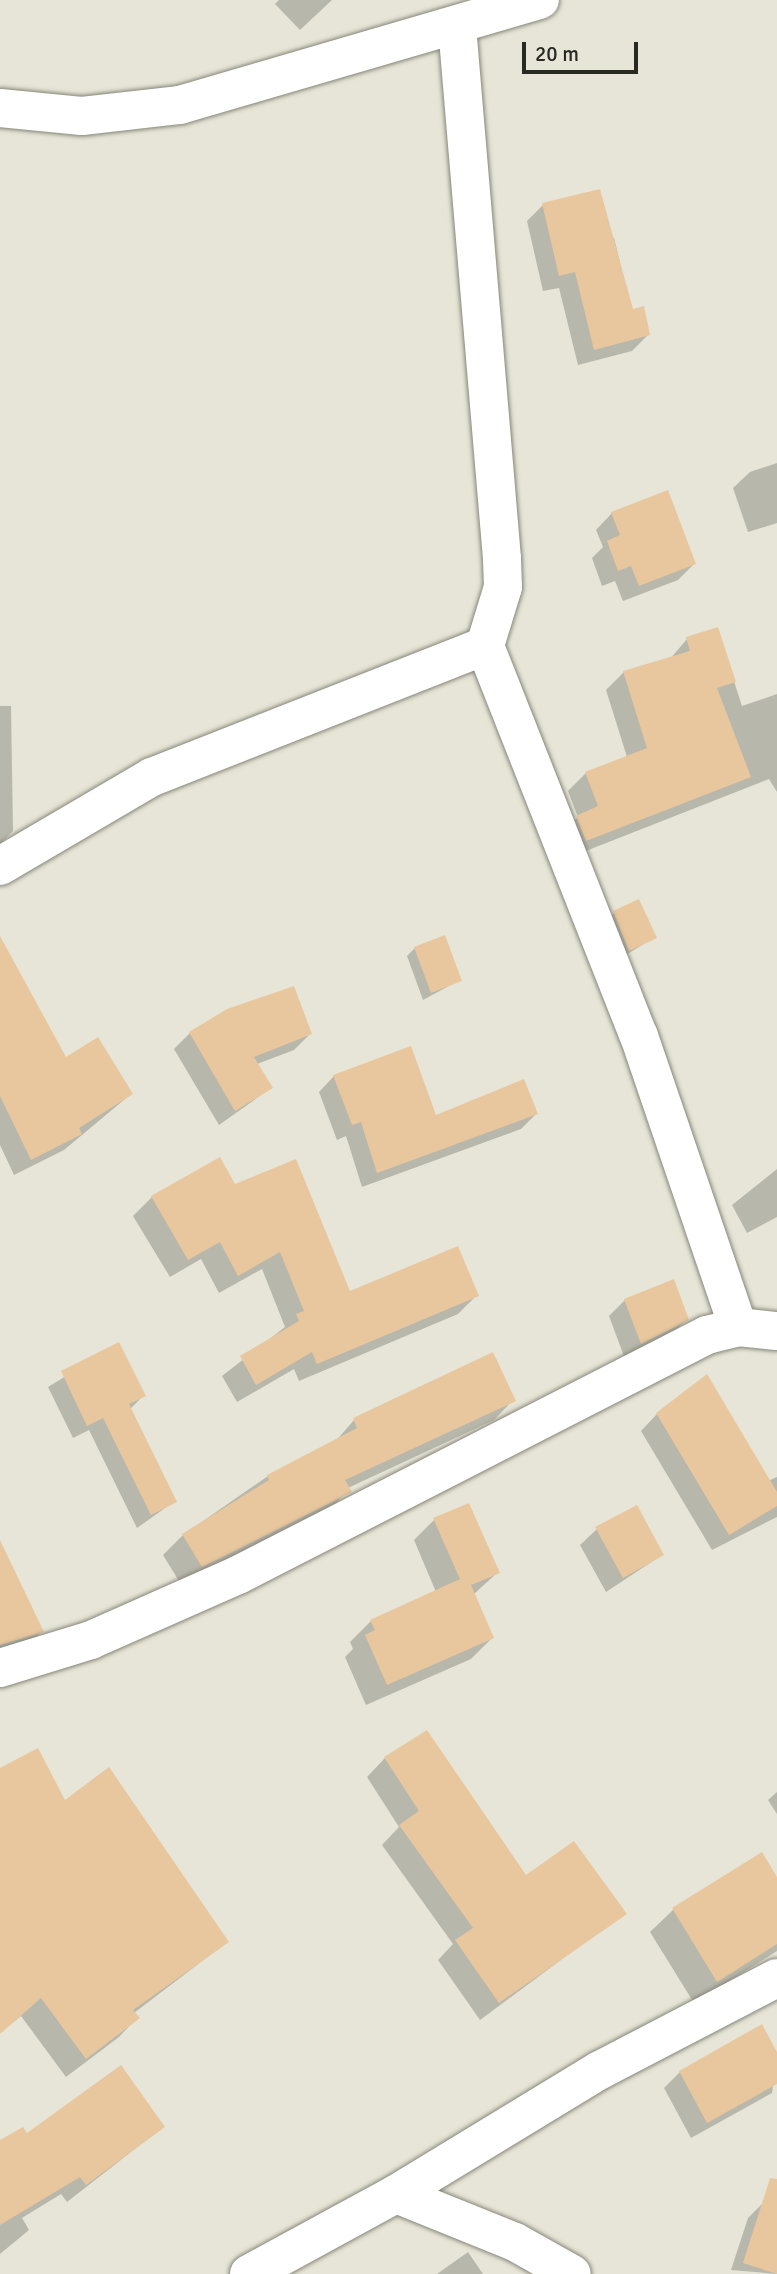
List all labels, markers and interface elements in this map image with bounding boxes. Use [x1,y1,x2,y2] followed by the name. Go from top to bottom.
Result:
[525,28,640,72] scale bar
[535,41,579,67] text: 20 m

